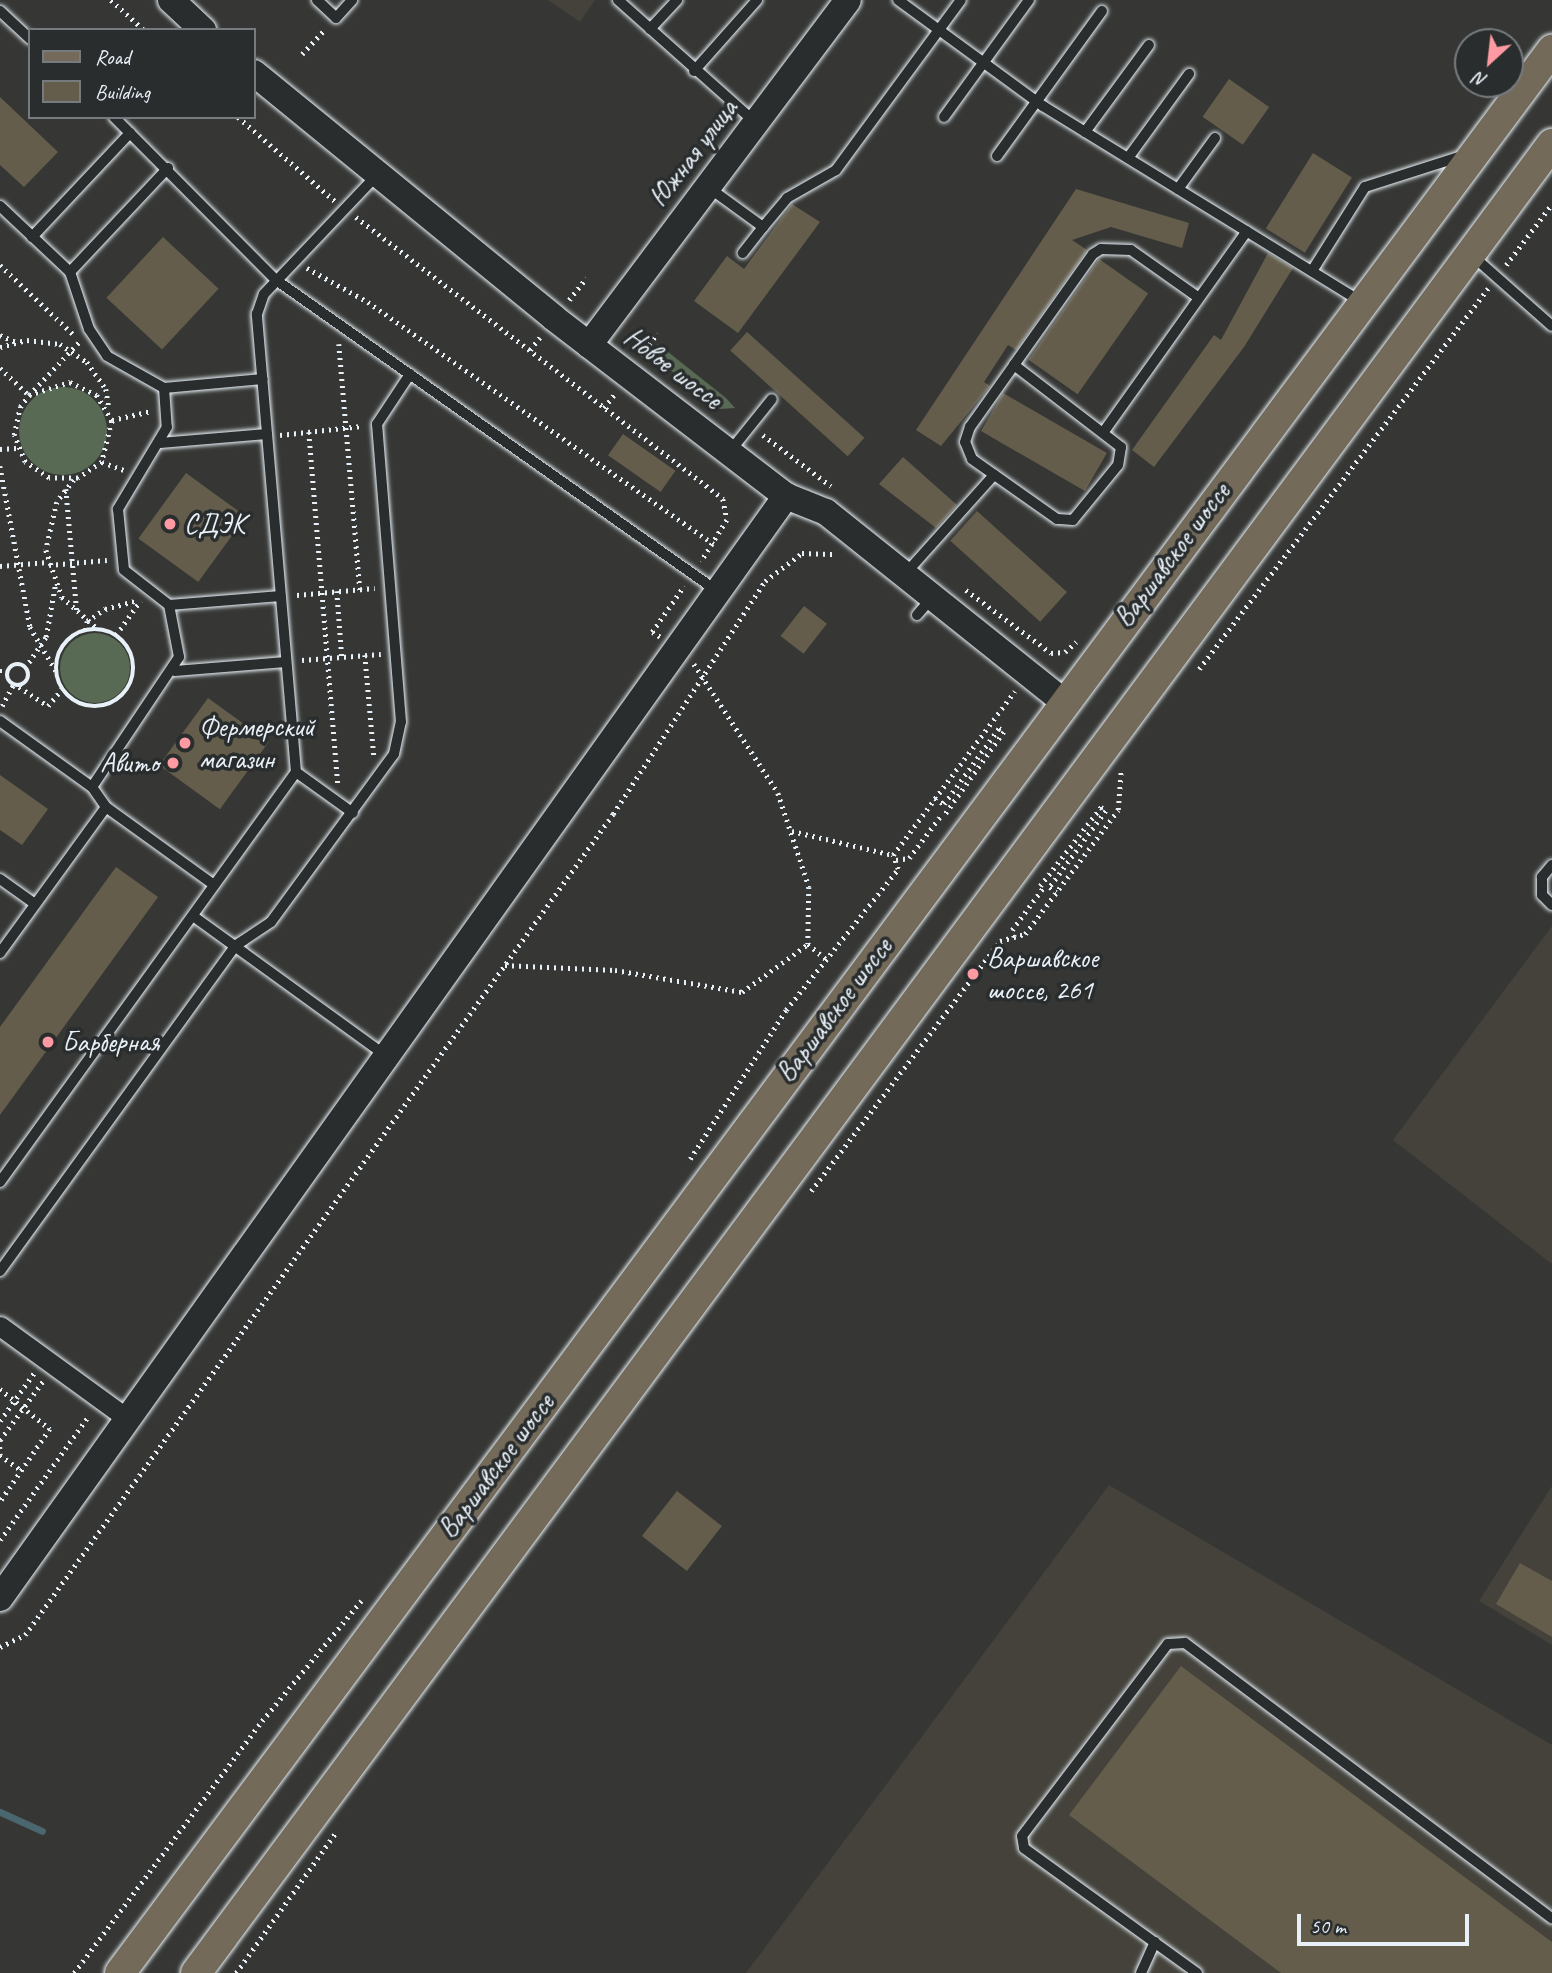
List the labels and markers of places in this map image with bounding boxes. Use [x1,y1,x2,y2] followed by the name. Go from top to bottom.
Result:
[184,507,245,541] place label: СДЭК
[162,516,178,532] marker: СДЭК
[199,710,315,776] place label: Фермерский магазин
[177,735,193,751] marker: Фермерский магазин
[100,746,159,780] place label: Авито
[165,755,181,771] marker: Авито
[987,941,1098,1007] place label: Варшавское шоссе, 261
[965,966,981,982] marker: Варшавское шоссе, 261
[62,1025,159,1059] place label: Барберная
[40,1034,56,1050] marker: Барберная

